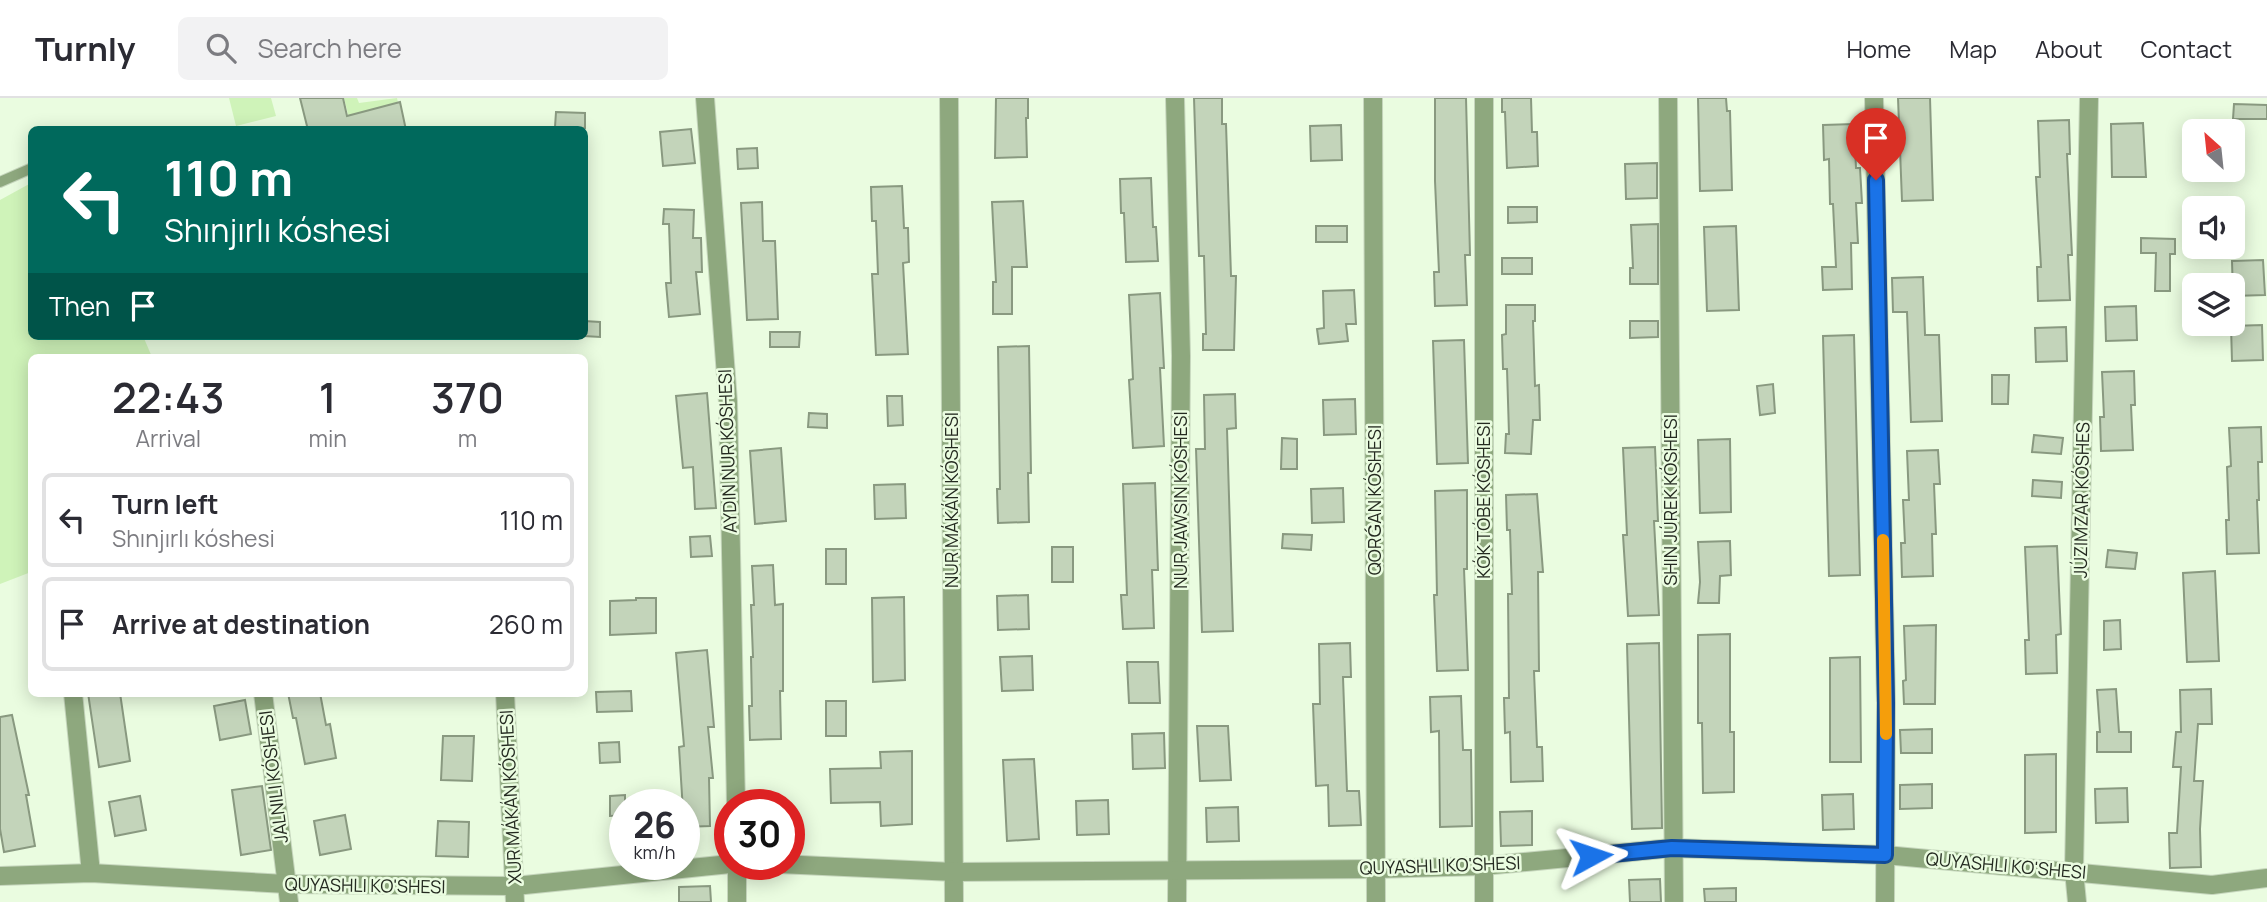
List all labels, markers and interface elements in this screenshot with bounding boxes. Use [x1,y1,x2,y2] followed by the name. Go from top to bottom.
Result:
[178,17,668,80] search box
[35,26,136,71] text: Turnly
[202,29,240,67] icon: search
[258,30,402,66] text: Search here
[1846,32,1911,65] text: Home
[1949,32,1997,65] text: Map
[2035,32,2103,65] text: About
[2141,32,2232,65] text: Contact
[1846,108,1906,180] pin
[1857,119,1895,157] icon: arrive
[2182,119,2245,182] north arrow
[2182,119,2245,336] map controls
[164,144,293,211] text: 110 m
[49,154,140,245] icon: left
[2182,196,2245,259] button: sound
[164,208,391,252] text: Shınjırlı kóshesi
[2182,273,2245,336] button: layers
[124,287,162,325] icon: arrive
[49,288,110,324] text: Then
[112,368,224,426] text: 22:43
[319,368,337,426] text: 1
[431,368,504,426] text: 370
[712,369,742,533] street label: AYDIN NUR KÓSHESI
[1168,411,1192,589] street label: NUR JAWSIN KÓSHESI
[939,412,963,588] street label: NUR MÁKÁN KÓSHESI
[1658,414,1682,586] street label: SHIN JÚREK KÓSHESI
[1471,421,1495,579] street label: KÓK TÓBE KÓSHESI
[135,422,201,454] text: Arrival
[308,422,347,454] text: min
[458,422,477,454] text: m
[2068,422,2094,578] street label: JÚZIMZAR KÓSHES
[1362,425,1386,575] street label: QORǴAN KÓSHESI
[112,486,219,522] text: Turn left
[53,501,91,539] icon: left
[500,502,563,538] text: 110 m
[112,522,275,554] text: Shınjırlı kóshesi
[53,605,91,643] icon: arrive
[112,606,370,642] text: Arrive at destination
[489,606,563,642] text: 260 m
[253,709,293,845] street label: JALNILI KÓSHESI
[493,709,527,885] street label: XUR MÁKÁN KÓSHESI
[714,789,805,880] speed limit sign: 30
[633,801,676,849] text: 26
[1554,819,1628,893] position arrow
[634,840,675,864] text: km/h
[1925,846,2087,884] street label: QUYASHLI KO'SHESI
[1359,850,1521,880] street label: QUYASHLI KO'SHESI
[284,872,446,898] street label: QUYASHLI KO'SHESI

